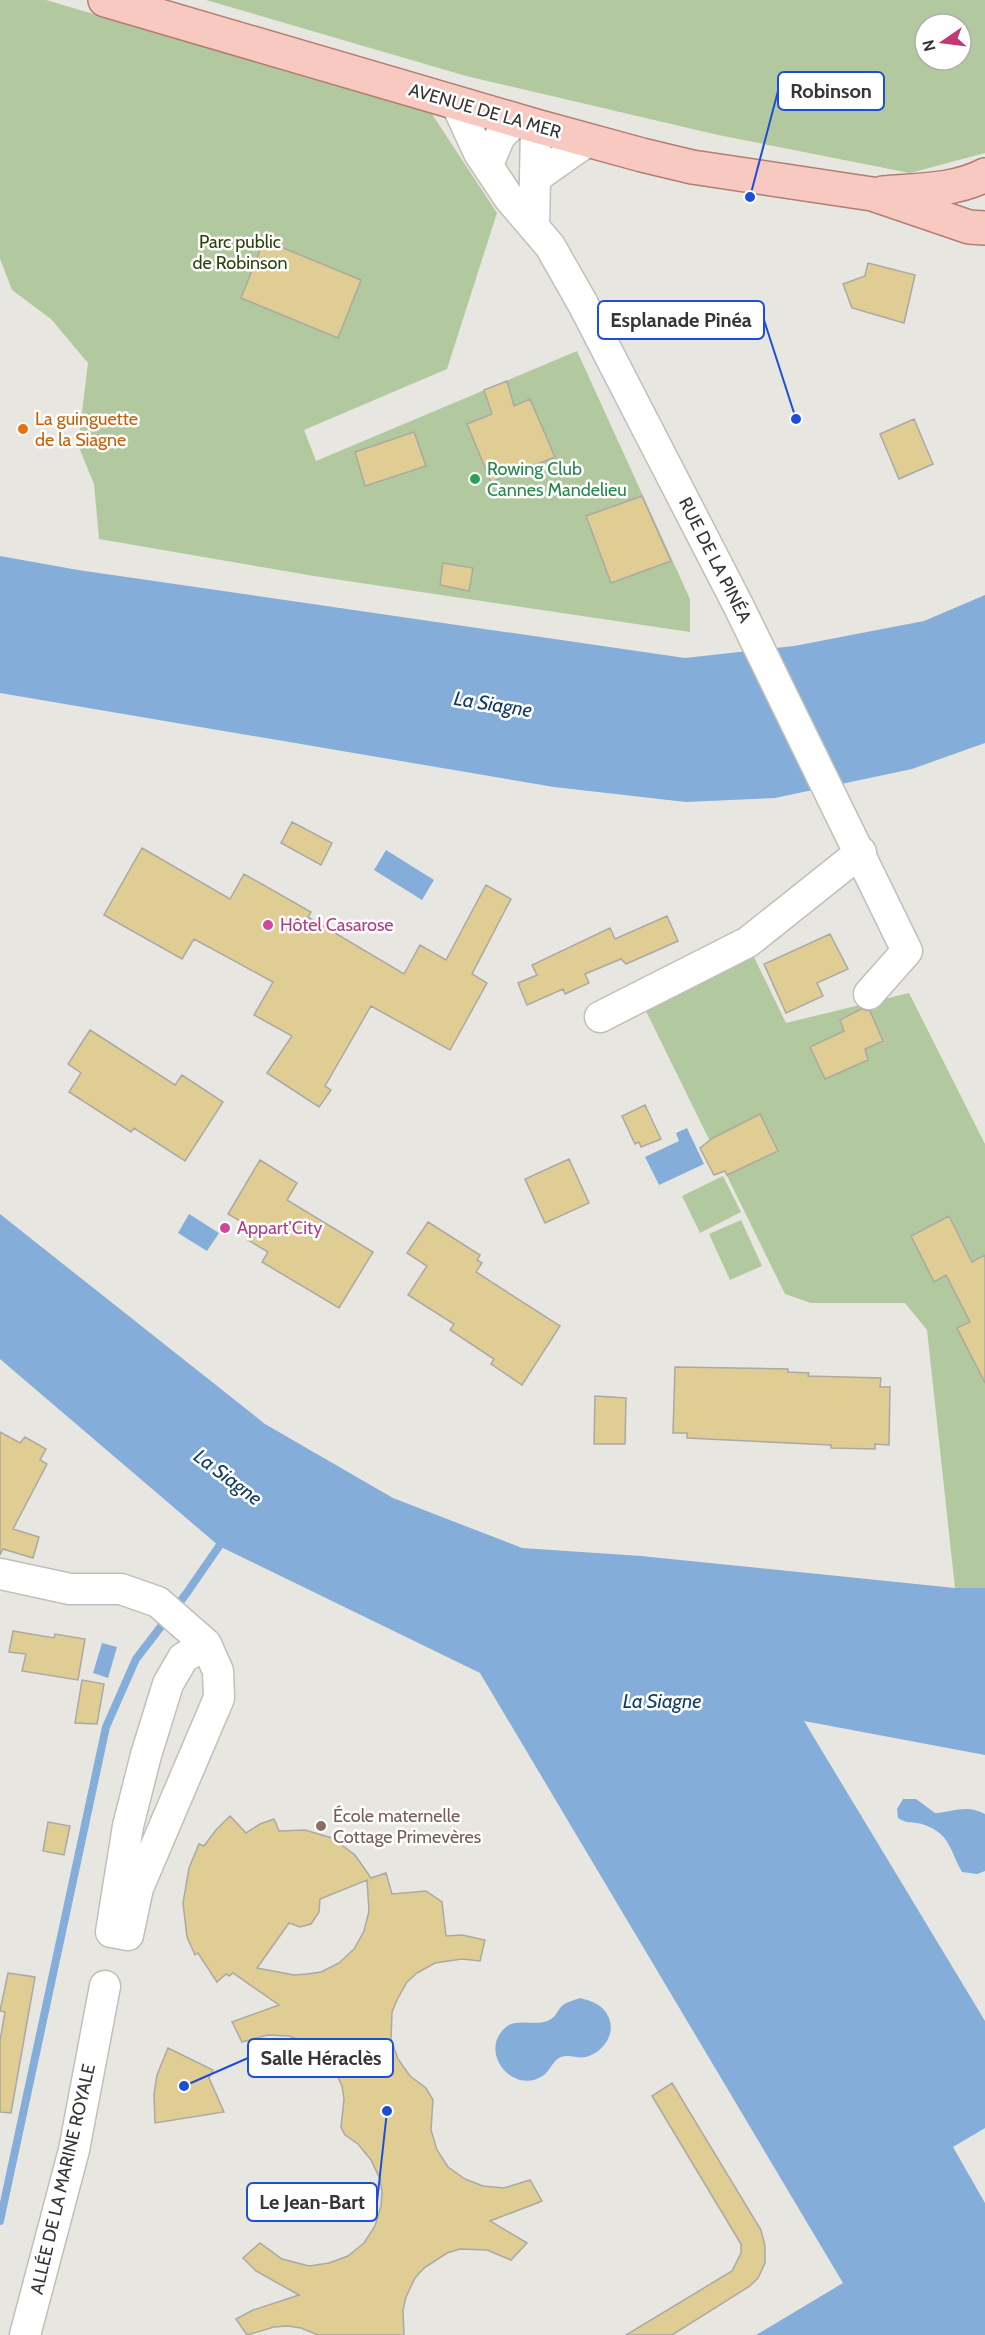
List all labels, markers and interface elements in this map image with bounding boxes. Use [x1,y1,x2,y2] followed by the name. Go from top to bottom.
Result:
[913,12,973,72] north arrow
[918,38,940,53] text: N
[778,72,884,110] callout: Robinson
[406,79,564,143] street label: AVENUE DE LA MER
[790,79,872,103] text: Robinson
[193,231,287,274] park label: Parc public de Robinson
[598,301,764,339] callout: Esplanade Pinéa
[610,308,752,332] text: Esplanade Pinéa
[35,408,138,451] place label: La guinguette de la Siagne
[16,422,30,436] marker: La guinguette de la Siagne
[487,458,627,501] place label: Rowing Club Cannes Mandelieu
[468,472,482,486] marker: Rowing Club Cannes Mandelieu
[674,494,756,626] street label: RUE DE LA PINÉA
[452,686,534,722] water label: La Siagne
[280,914,394,936] place label: Hôtel Casarose
[261,918,275,932] marker: Hôtel Casarose
[237,1217,322,1239] place label: Appart'City
[218,1221,232,1235] marker: Appart'City
[189,1444,267,1510] water label: La Siagne
[623,1689,701,1713] water label: La Siagne
[333,1805,481,1848] place label: École maternelle Cottage Primevères
[314,1819,328,1833] marker: École maternelle Cottage Primevères
[248,2039,393,2077] callout: Salle Héraclès
[261,2046,381,2070] text: Salle Héraclès
[26,2062,100,2296] street label: ALLÉE DE LA MARINE ROYALE
[247,2183,377,2221] callout: Le Jean-Bart
[259,2190,365,2214] text: Le Jean-Bart

